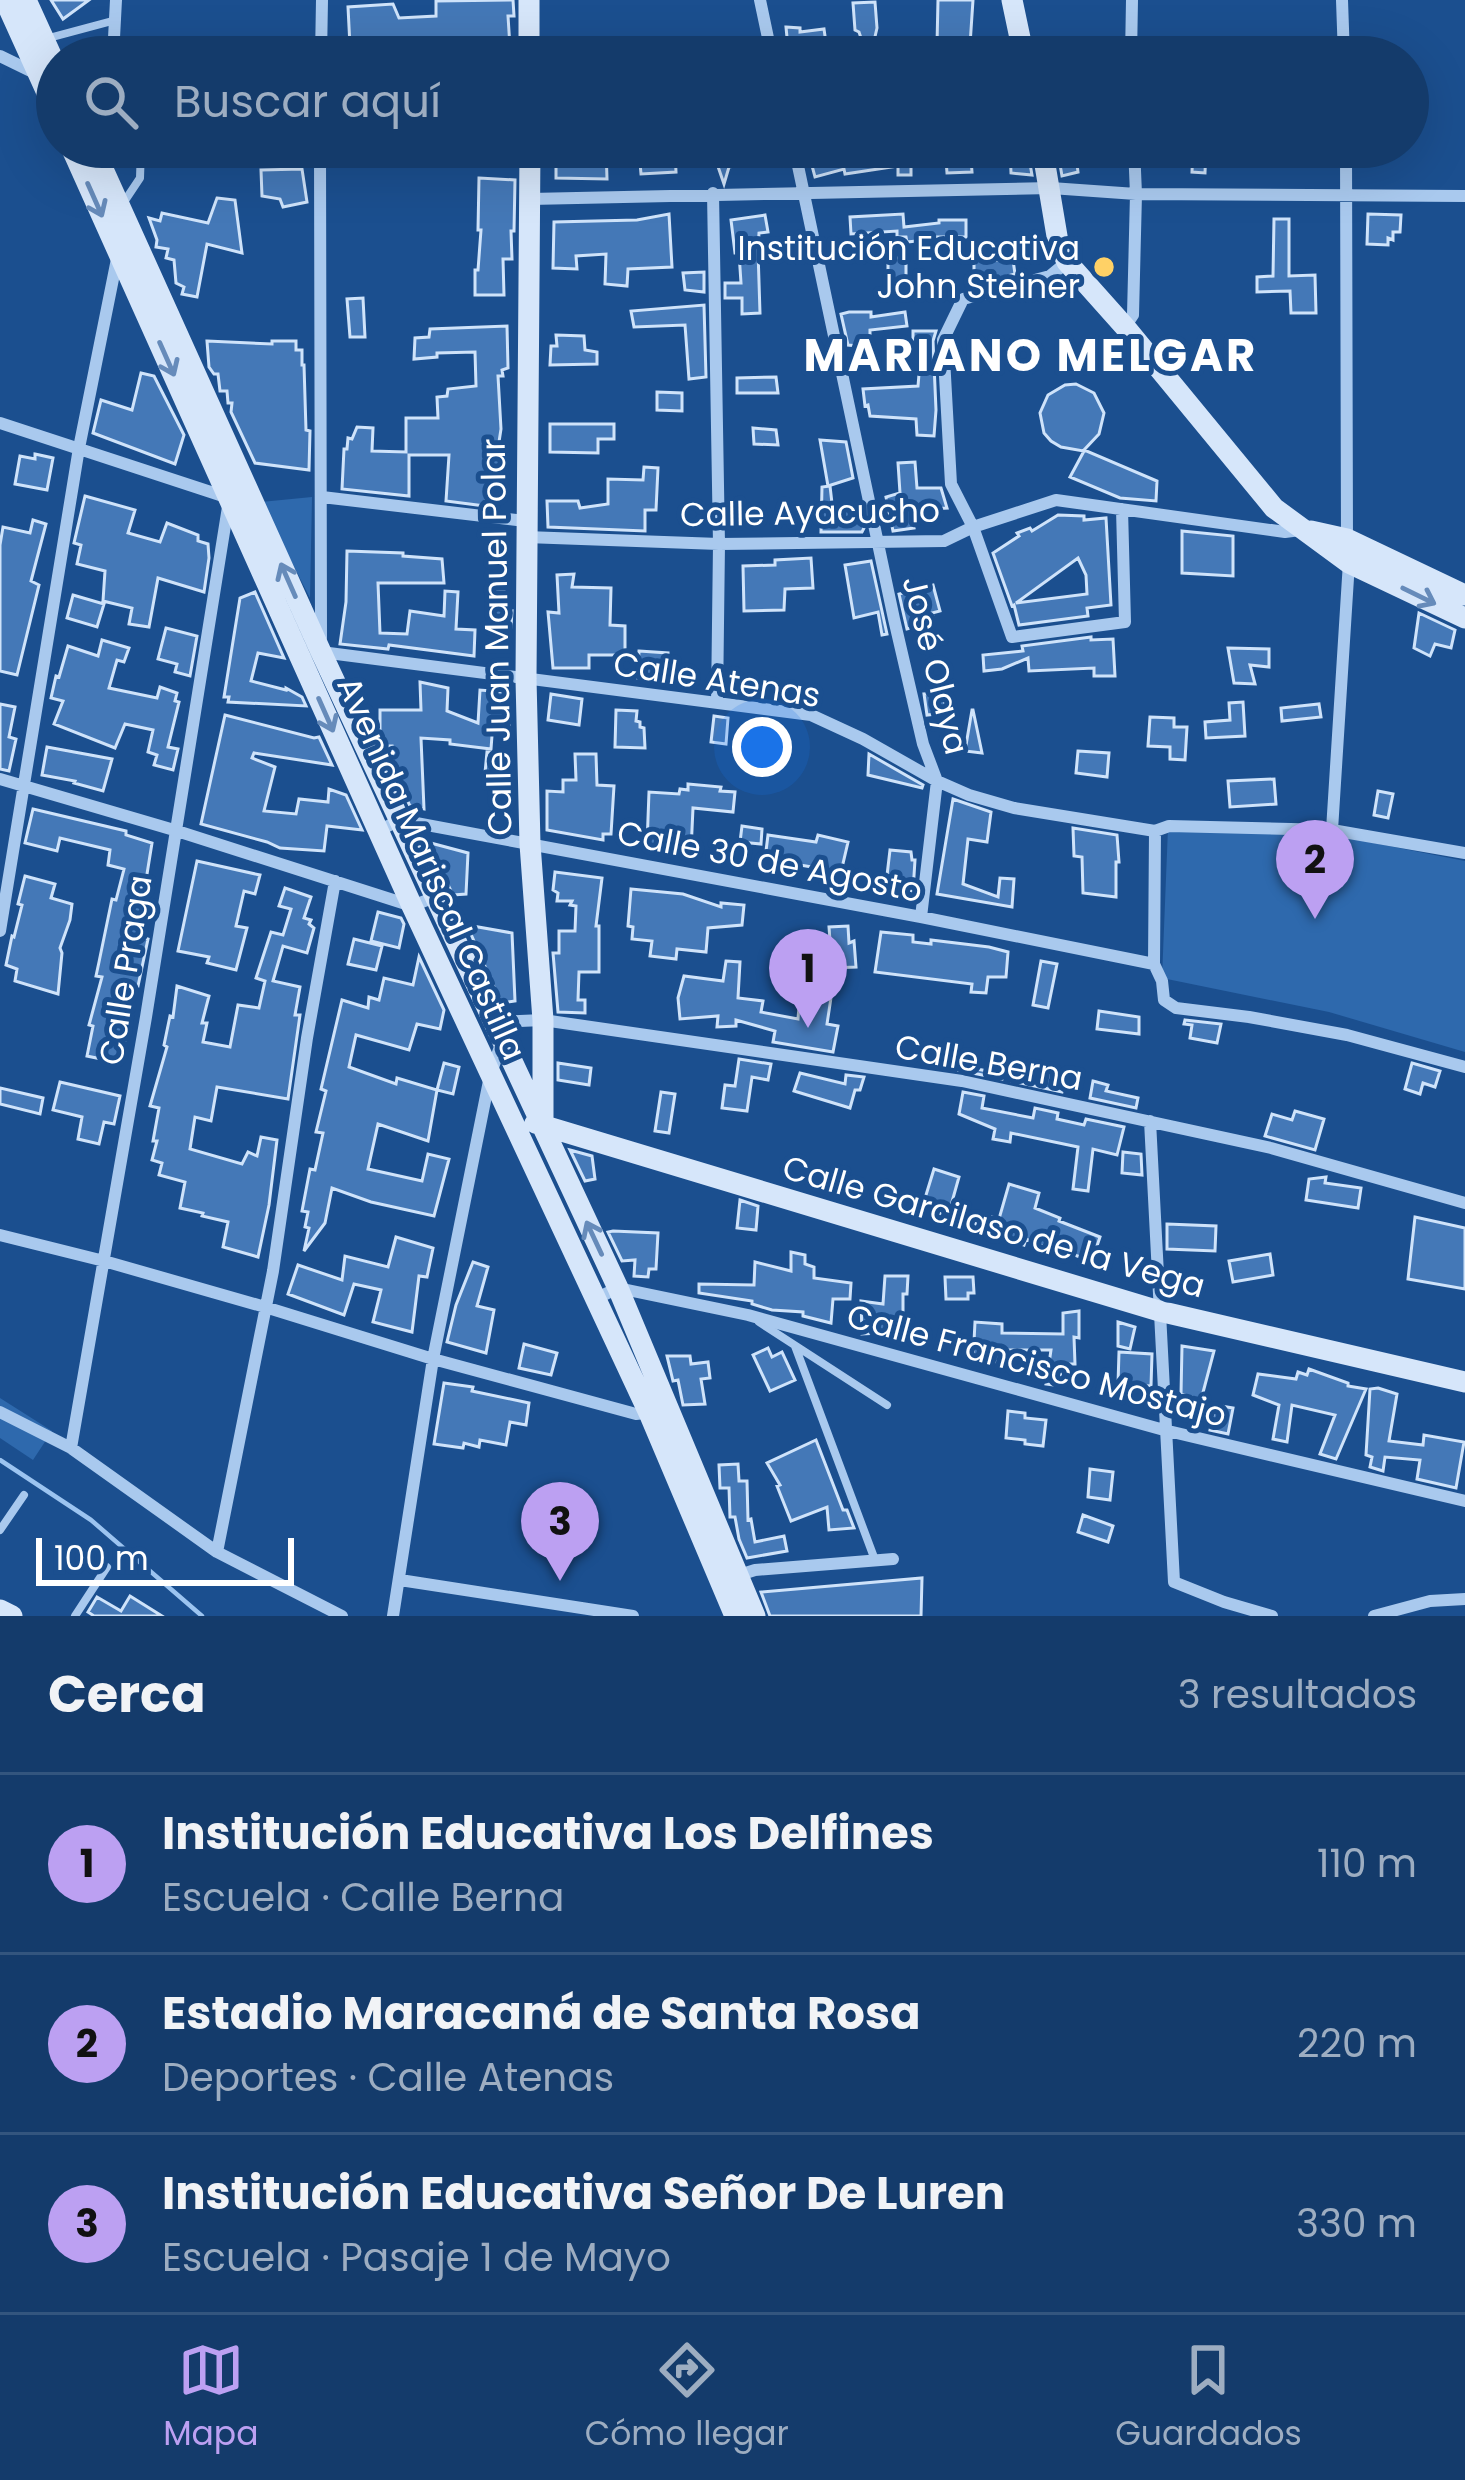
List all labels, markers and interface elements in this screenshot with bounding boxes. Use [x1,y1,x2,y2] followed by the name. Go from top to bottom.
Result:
[36,36,1429,168] search box
[78,69,144,135] icon: search
[174,70,441,133] text: Buscar aquí
[85,181,107,217] one-way arrow
[737,225,1080,310] place label: Institución Educativa John Steiner
[1091,254,1117,280] marker: Institución Educativa John Steiner
[804,324,1258,387] district label: MARIANO MELGAR
[157,340,179,376] one-way arrow
[470,438,523,836] street label: Calle Juan Manuel Polar
[680,487,940,538] street label: Calle Ayacucho
[276,562,298,598] one-way arrow
[891,571,980,759] street label: José Olaya
[1400,586,1436,608] one-way arrow
[610,640,824,719] street label: Calle Atenas
[326,669,537,1067] street label: Avenida Mariscal Castilla
[316,696,338,732] one-way arrow
[732,717,792,777] your location
[613,809,926,914] street label: Calle 30 de Agosto
[1276,820,1354,919] pin: 2
[87,872,164,1068] street label: Calle Praga
[769,929,847,1028] pin: 1
[891,1023,1086,1102] street label: Calle Berna
[777,1144,1211,1309] street label: Calle Garcilaso de la Vega
[582,1221,604,1257] one-way arrow
[842,1292,1232,1439] street label: Calle Francisco Mostajo
[521,1482,599,1581] pin: 3
[36,1532,294,1585] scale bar
[54,1535,149,1582] text: 100 m
[48,1658,206,1730] text: Cerca
[1178,1667,1417,1722] text: 3 resultados
[162,1802,934,1865] text: Institución Educativa Los Delfines
[80,1836,94,1891] text: 1
[1317,1836,1417,1891] text: 110 m
[162,1870,564,1925] text: Escuela · Calle Berna
[162,1982,921,2045] text: Estadio Maracaná de Santa Rosa
[76,2016,98,2071] text: 2
[1297,2016,1417,2071] text: 220 m
[162,2050,614,2105] text: Deportes · Calle Atenas
[162,2162,1005,2225] text: Institución Educativa Señor De Luren
[75,2196,99,2251] text: 3
[1296,2196,1417,2251] text: 330 m
[162,2230,671,2285] text: Escuela · Pasaje 1 de Mayo
[163,2337,258,2459] tab: Mapa
[585,2337,789,2459] tab: Cómo llegar
[1115,2337,1302,2459] tab: Guardados

